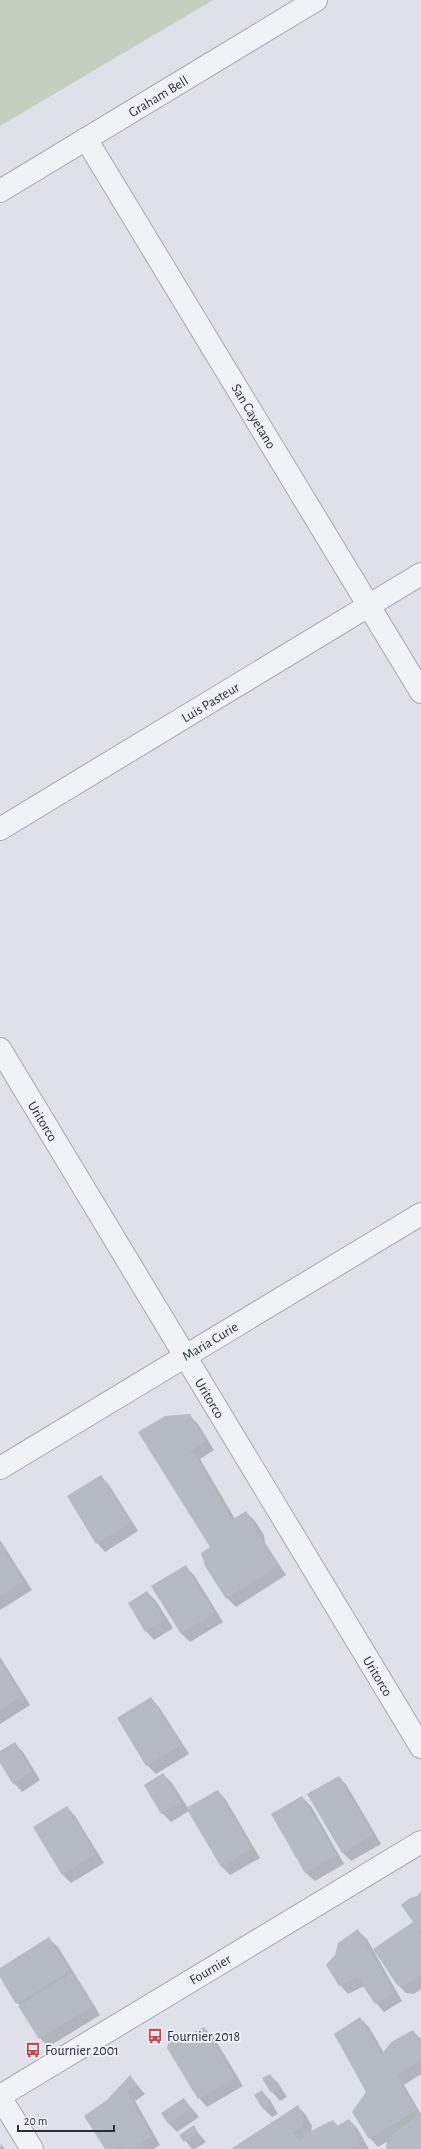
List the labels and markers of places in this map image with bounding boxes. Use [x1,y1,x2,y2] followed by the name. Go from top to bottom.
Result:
[146,2027,164,2045] bus stop icon: Fournier 2018
[167,2030,240,2044] place label: Fournier 2018
[24,2041,42,2059] bus stop icon: Fournier 2001
[45,2044,119,2058] place label: Fournier 2001

